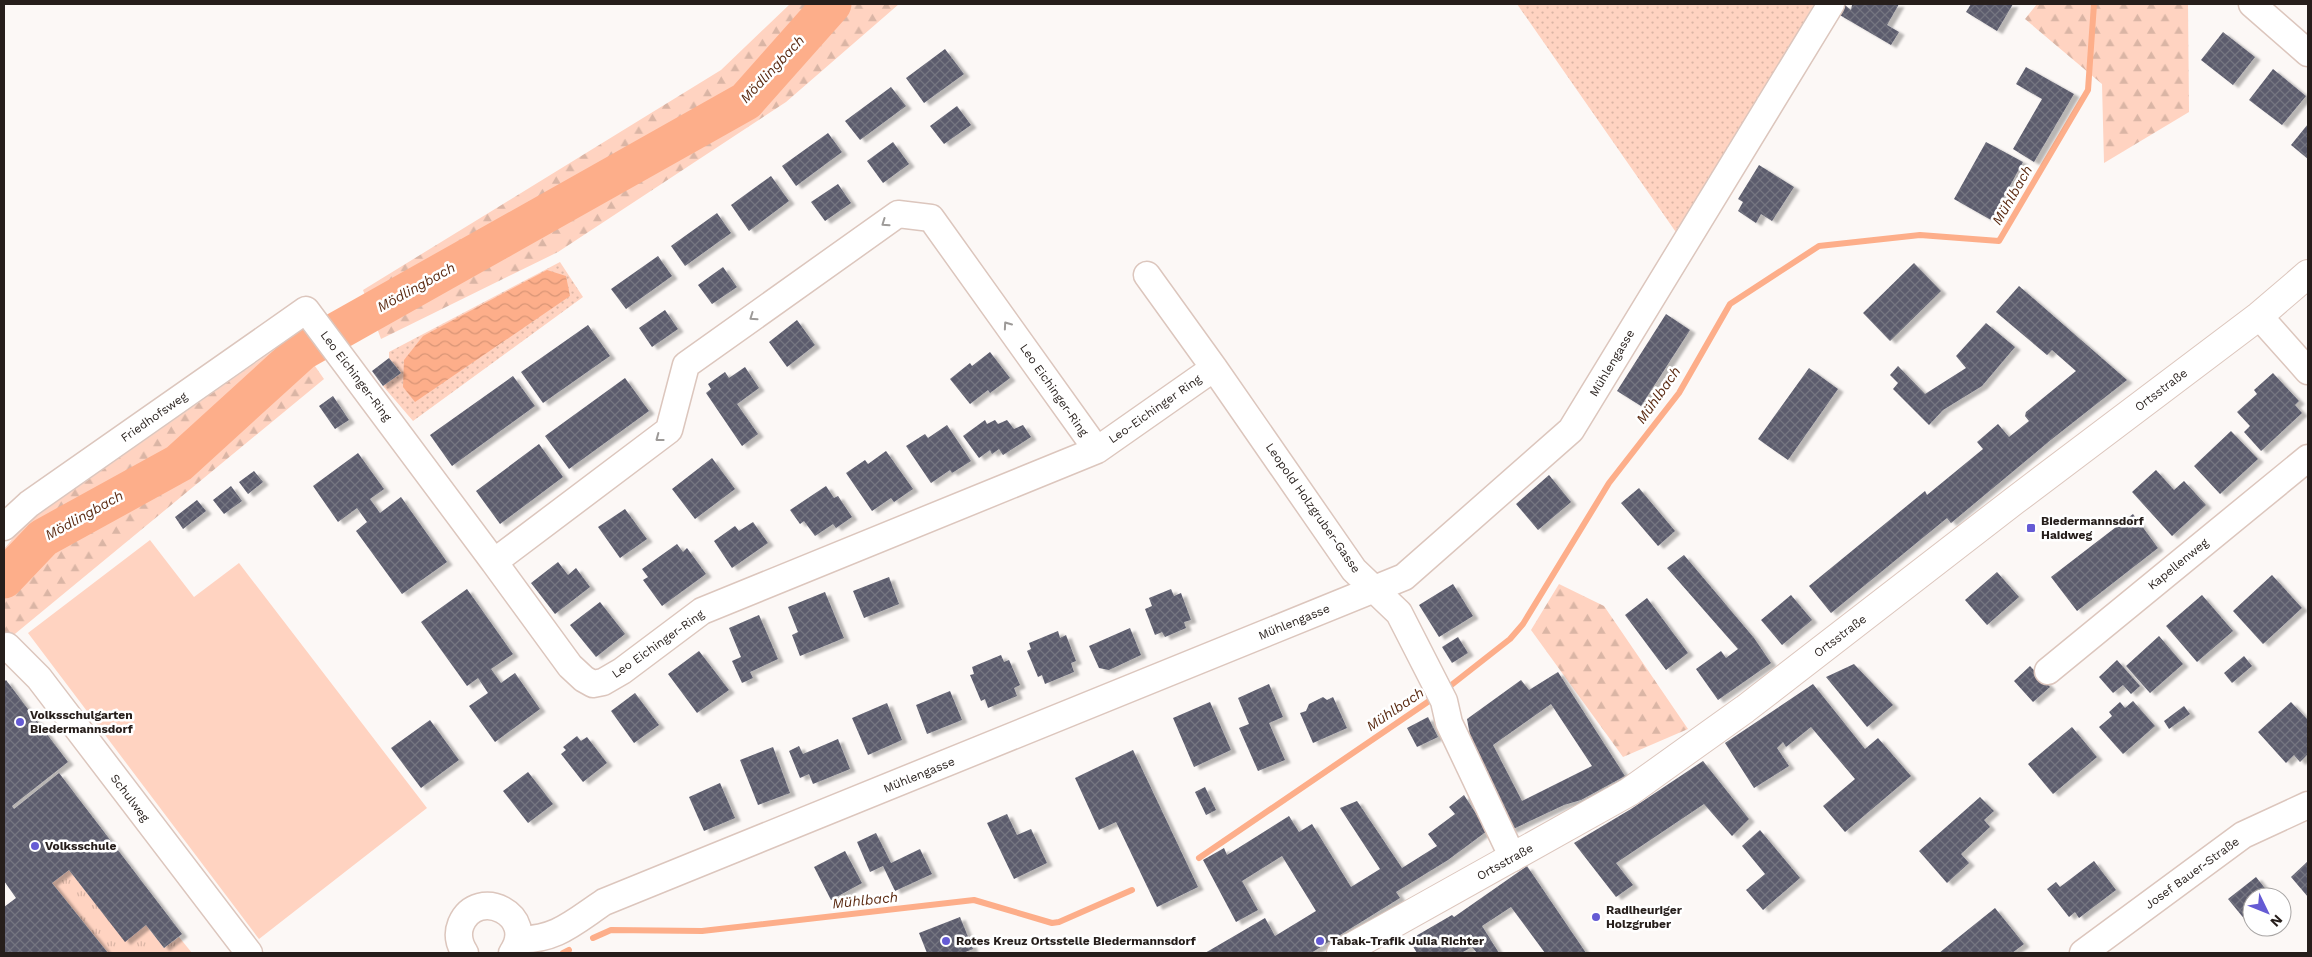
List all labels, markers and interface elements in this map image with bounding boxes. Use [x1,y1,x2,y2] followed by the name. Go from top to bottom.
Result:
[737,32,807,106] water label: Mödlingbach
[1989,162,2035,228] water label: Mühlbach
[881,217,891,226] one-way arrow
[374,259,458,315] water label: Mödlingbach
[749,311,759,320] one-way arrow
[1004,321,1013,331] one-way arrow
[1586,327,1638,399] street label: Mühlengasse
[318,328,395,424] street label: Leo Eichinger-Ring
[1017,341,1091,439] street label: Leo Eichinger-Ring
[1633,363,1683,427] water label: Mühlbach
[2132,366,2190,414] street label: Ortsstraße
[1106,371,1204,446] street label: Leo-Eichinger Ring
[118,389,190,445] street label: Friedhofsweg
[656,432,665,440] one-way arrow
[1263,440,1363,576] street label: Leopold Holzgruber-Gasse
[42,487,126,543] water label: Mödlingbach
[2041,514,2144,542] place label: Biedermannsdorf Haidweg
[2025,522,2037,534] marker: Biedermannsdorf Haidweg
[2145,535,2212,593] street label: Kapellenweg
[1256,601,1332,643] street label: Mühlengasse
[609,607,707,681] street label: Leo Eichinger-Ring
[1811,612,1869,660] street label: Ortsstraße
[1363,684,1427,734] water label: Mühlbach
[30,708,133,736] place label: Volksschulgarten Biedermannsdorf
[14,716,26,728] marker: Volksschulgarten Biedermannsdorf
[881,754,957,796] street label: Mühlengasse
[108,771,153,825] street label: Schulweg
[2142,834,2242,912] street label: Josef Bauer-Straße
[45,839,116,853] place label: Volksschule
[29,840,41,852] marker: Volksschule
[1474,841,1536,883] street label: Ortsstraße
[2242,887,2292,937] north arrow
[831,889,899,911] water label: Mühlbach
[1606,903,1683,931] place label: Radlheuriger Holzgruber
[1590,911,1602,923] marker: Radlheuriger Holzgruber
[2267,912,2286,930] text: N
[956,934,1196,948] place label: Rotes Kreuz Ortsstelle Biedermannsdorf
[1330,934,1485,948] place label: Tabak-Trafik Julia Richter
[940,935,952,947] marker: Rotes Kreuz Ortsstelle Biedermannsdorf
[1314,935,1326,947] marker: Tabak-Trafik Julia Richter

